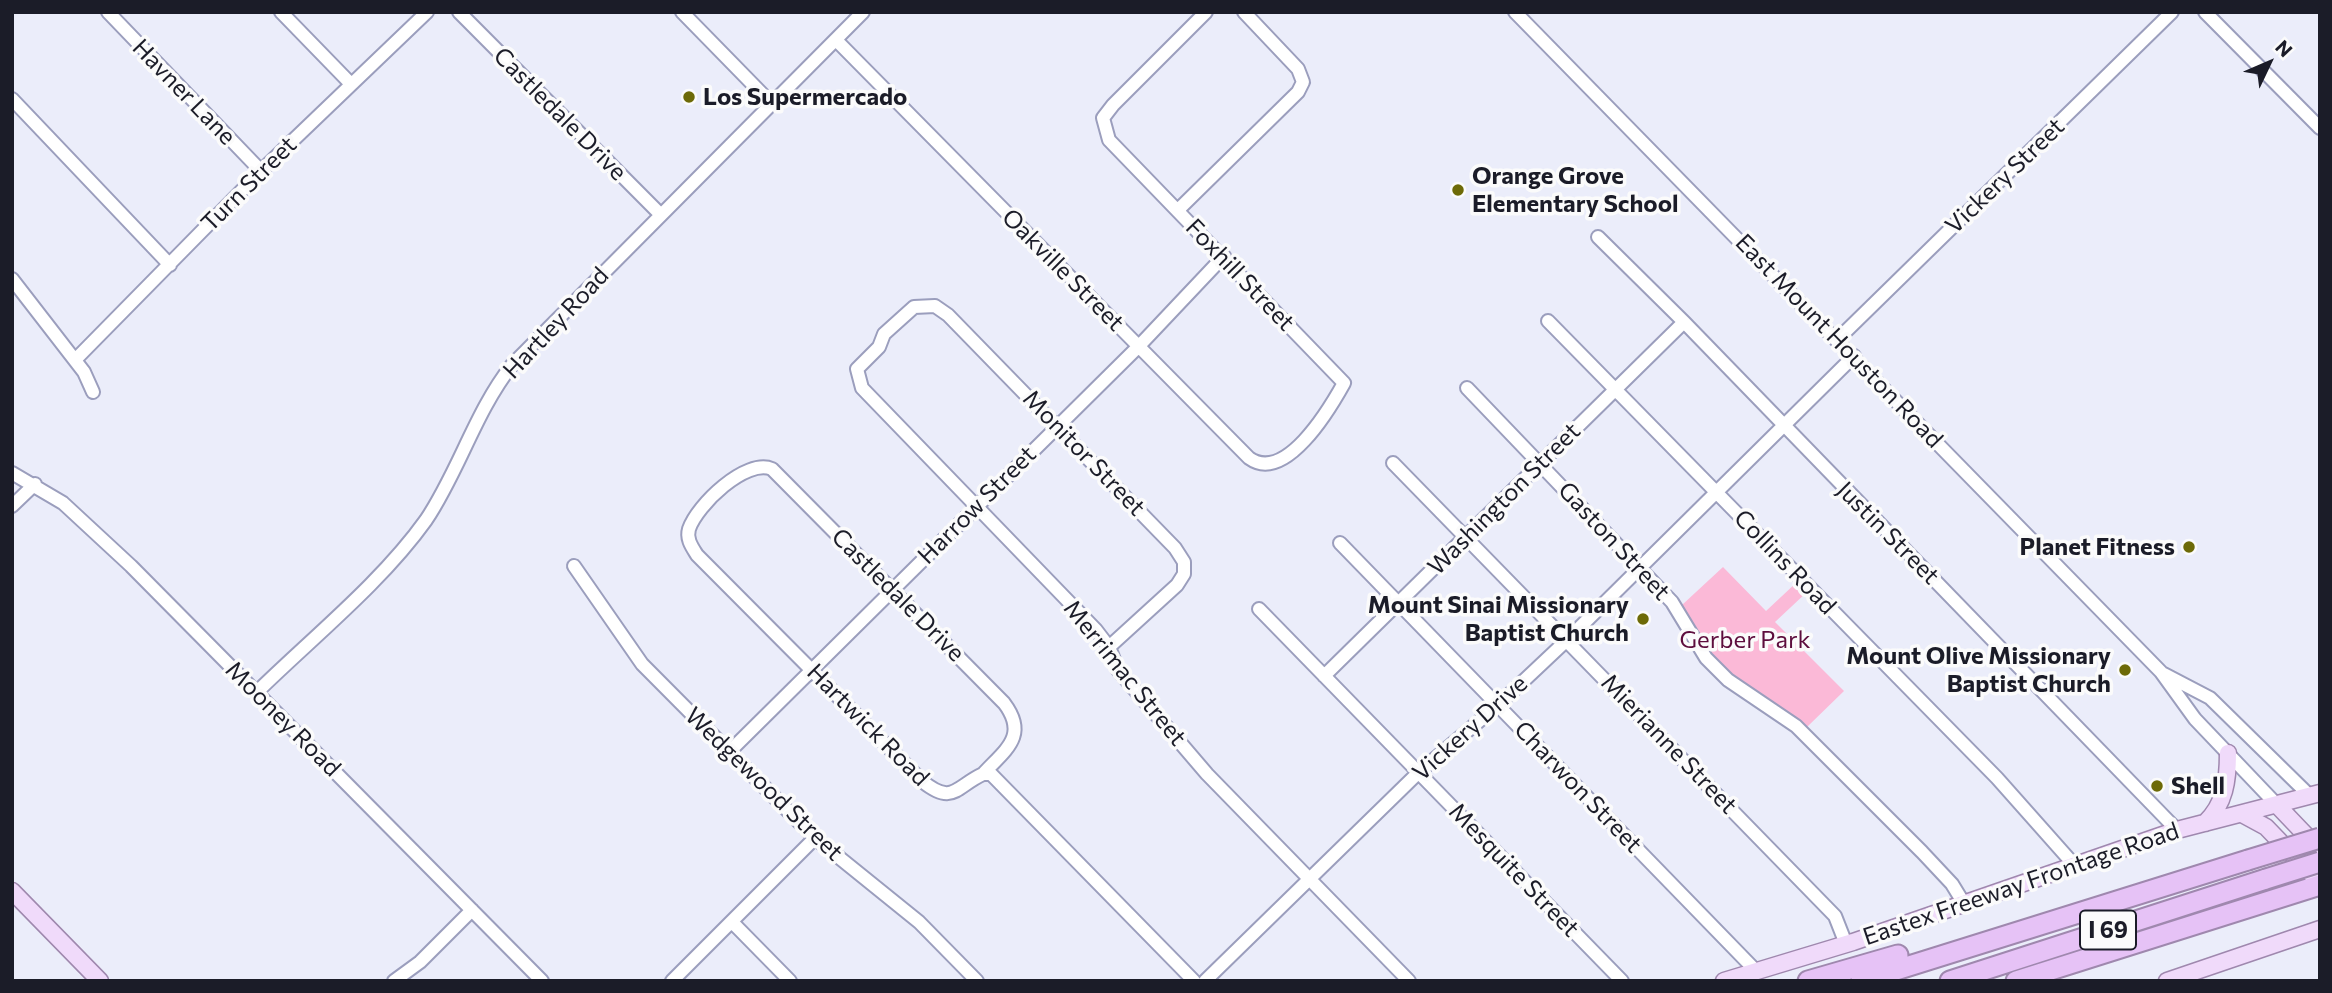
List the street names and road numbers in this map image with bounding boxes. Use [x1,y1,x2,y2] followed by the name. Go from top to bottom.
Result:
[126,33,242,151] street label: Havner Lane
[488,42,632,186] street label: Castledale Drive
[1940,112,2070,240] street label: Vickery Street
[195,130,303,238] street label: Turn Street
[996,203,1130,337] street label: Oakville Street
[1180,213,1300,337] street label: Foxhill Street
[1729,228,1949,454] street label: East Mount Houston Road
[497,261,615,385] street label: Hartley Road
[1017,384,1151,522] street label: Monitor Street
[1422,417,1586,581] street label: Washington Street
[912,440,1042,570] street label: Harrow Street
[1552,476,1676,606] street label: Gaston Street
[1831,476,1945,590] street label: Justin Street
[1728,504,1842,620] street label: Collins Road
[826,523,970,667] street label: Castledale Drive
[1058,594,1192,752] street label: Merrimac Street
[220,656,346,782] street label: Mooney Road
[801,658,935,792] street label: Hartwick Road
[1595,668,1743,820] street label: Mierianne Street
[1407,669,1533,787] street label: Vickery Drive
[679,701,849,867] street label: Wedgewood Street
[1508,715,1648,859] street label: Charwon Street
[1443,797,1585,943] street label: Mesquite Street
[1859,816,2183,952] street label: Eastex Freeway Frontage Road
[2080,911,2136,950] road number: I 69

